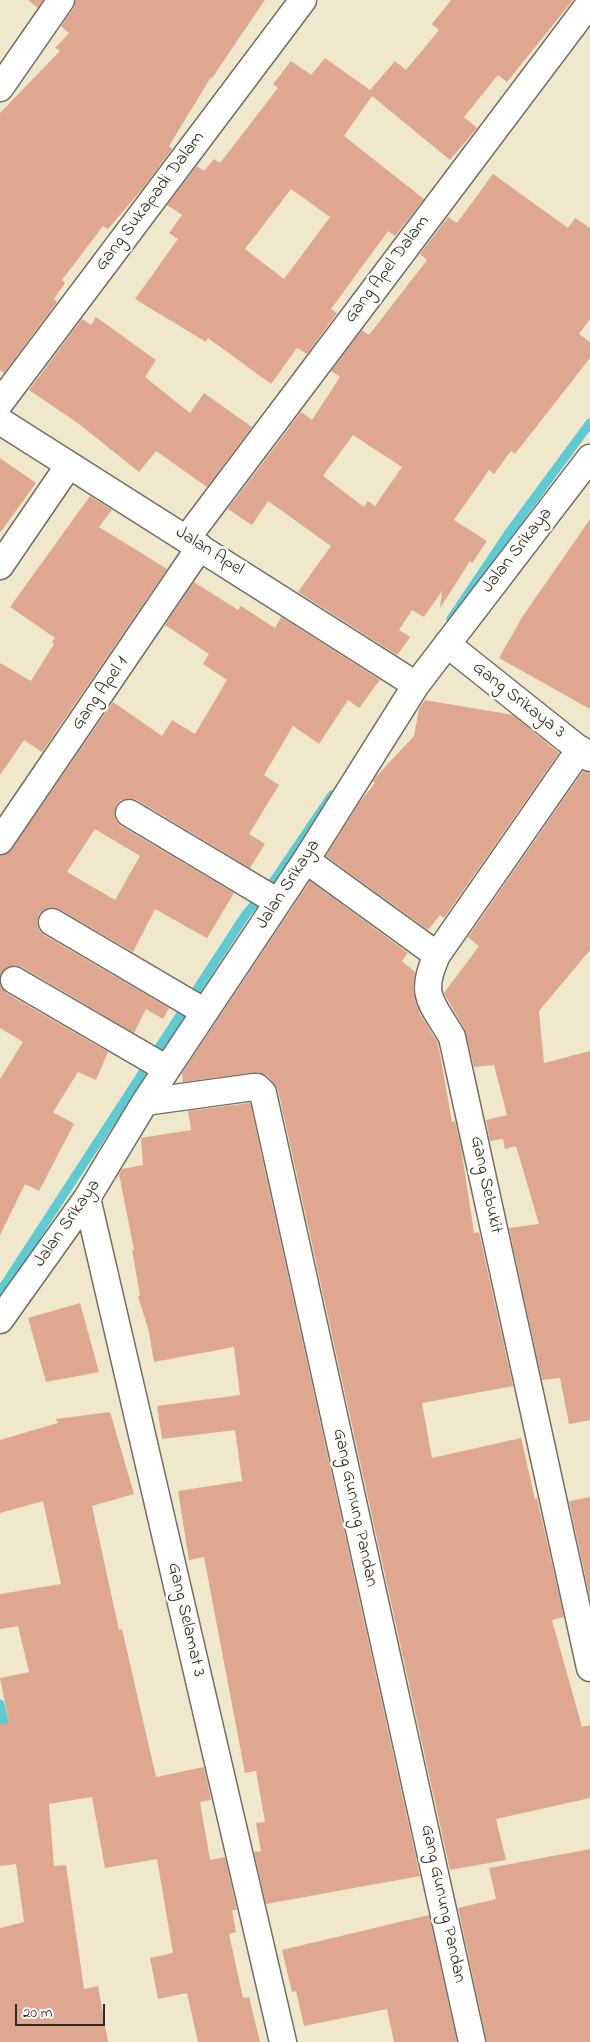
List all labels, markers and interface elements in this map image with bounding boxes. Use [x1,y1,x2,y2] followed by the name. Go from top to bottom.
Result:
[92,128,210,276] street label: Gang Sukapadi Dalam
[341,212,435,328] street label: Gang Apel Dalam
[478,504,558,598] street label: Jalan Srikaya
[171,523,247,581] street label: Jalan Apel
[68,653,134,735] street label: Gang Apel 1
[467,658,569,744] street label: Gang Srikaya 3
[252,836,326,934] street label: Jalan Srikaya
[464,1134,506,1236] street label: Gang Sebukit
[30,1176,106,1272] street label: Jalan Srikaya
[327,1427,381,1589] street label: Gang Gunung Pandan
[161,1561,209,1679] street label: Gang Selamat 3
[415,1823,469,1985] street label: Gang Gunung Pandan
[18,1994,108,2026] scale bar
[23,2002,52,2024] text: 20 m

